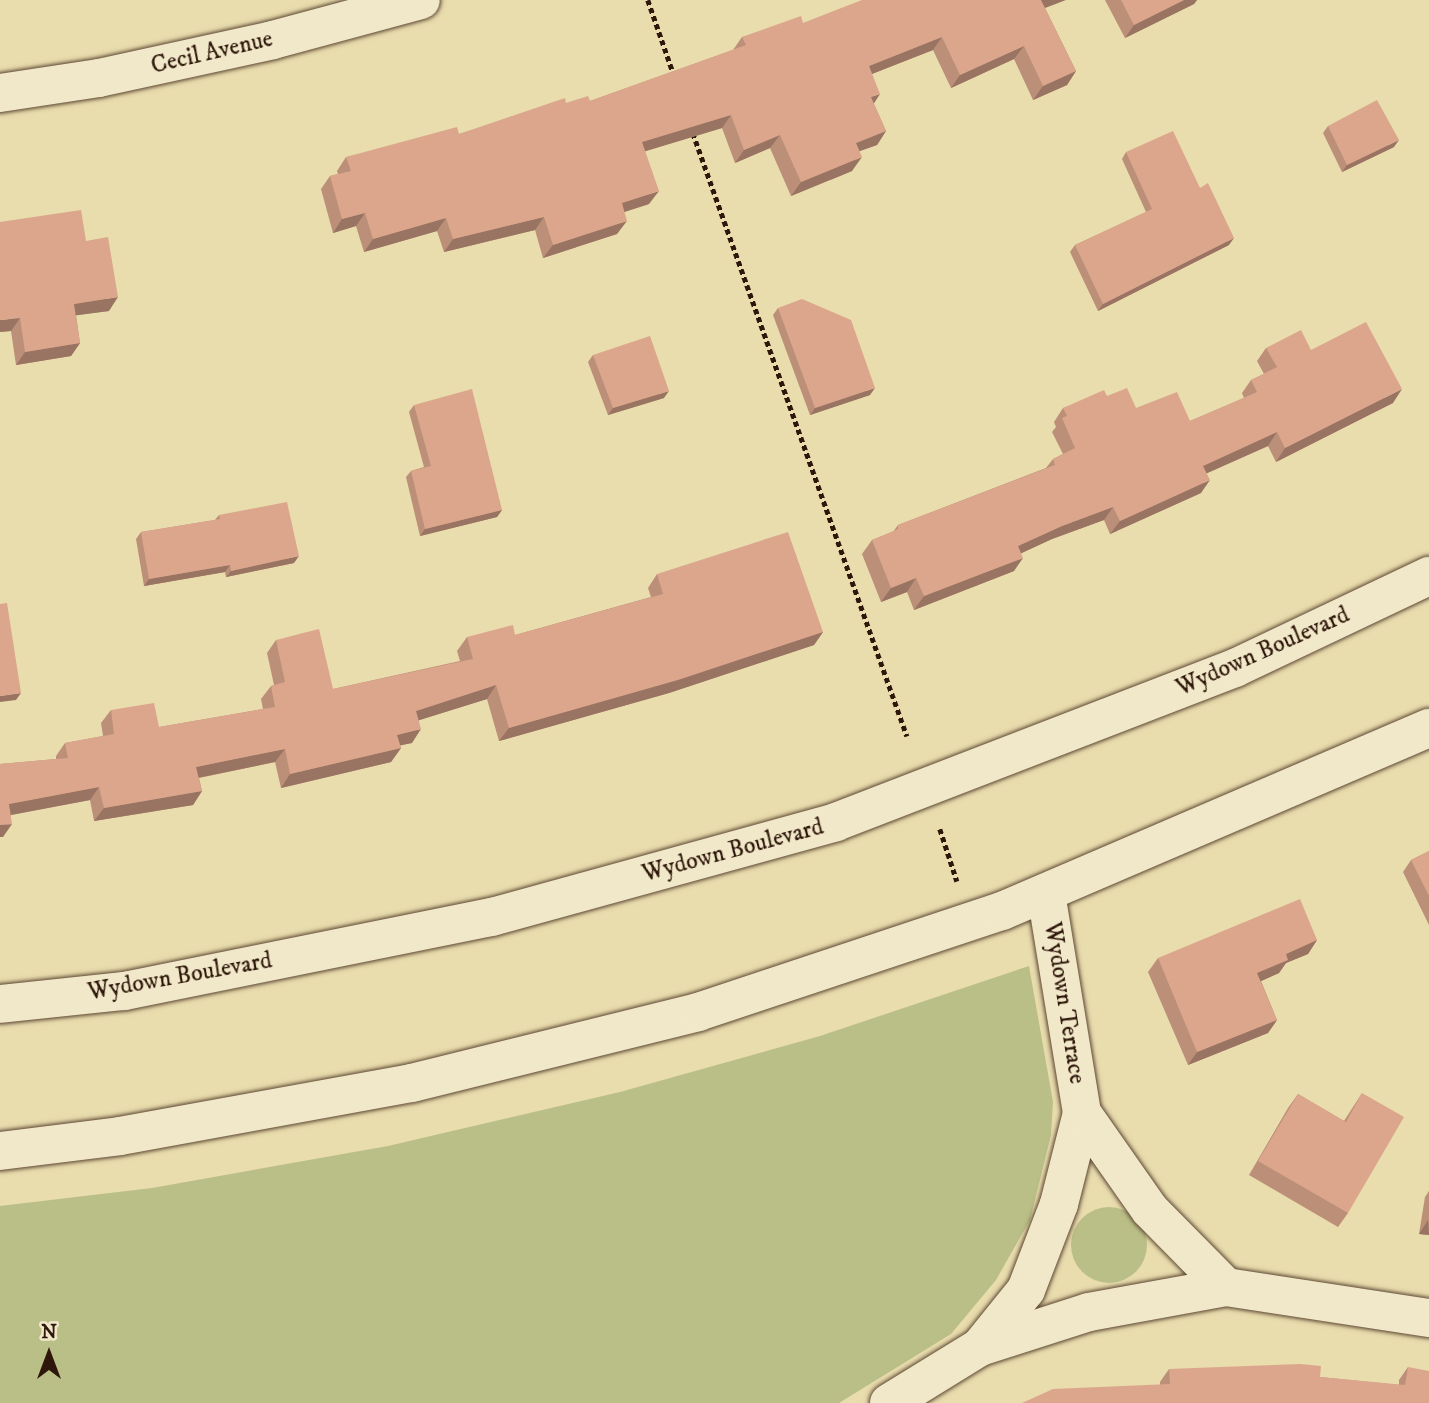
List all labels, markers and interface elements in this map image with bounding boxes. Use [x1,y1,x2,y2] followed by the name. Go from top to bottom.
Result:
[148,25,276,81] street label: Cecil Avenue
[1172,601,1354,703] street label: Wydown Boulevard
[639,813,827,889] street label: Wydown Boulevard
[1037,920,1091,1086] street label: Wydown Terrace
[86,947,274,1007] street label: Wydown Boulevard
[14,1319,84,1389] north arrow
[41,1321,57,1344] text: N

